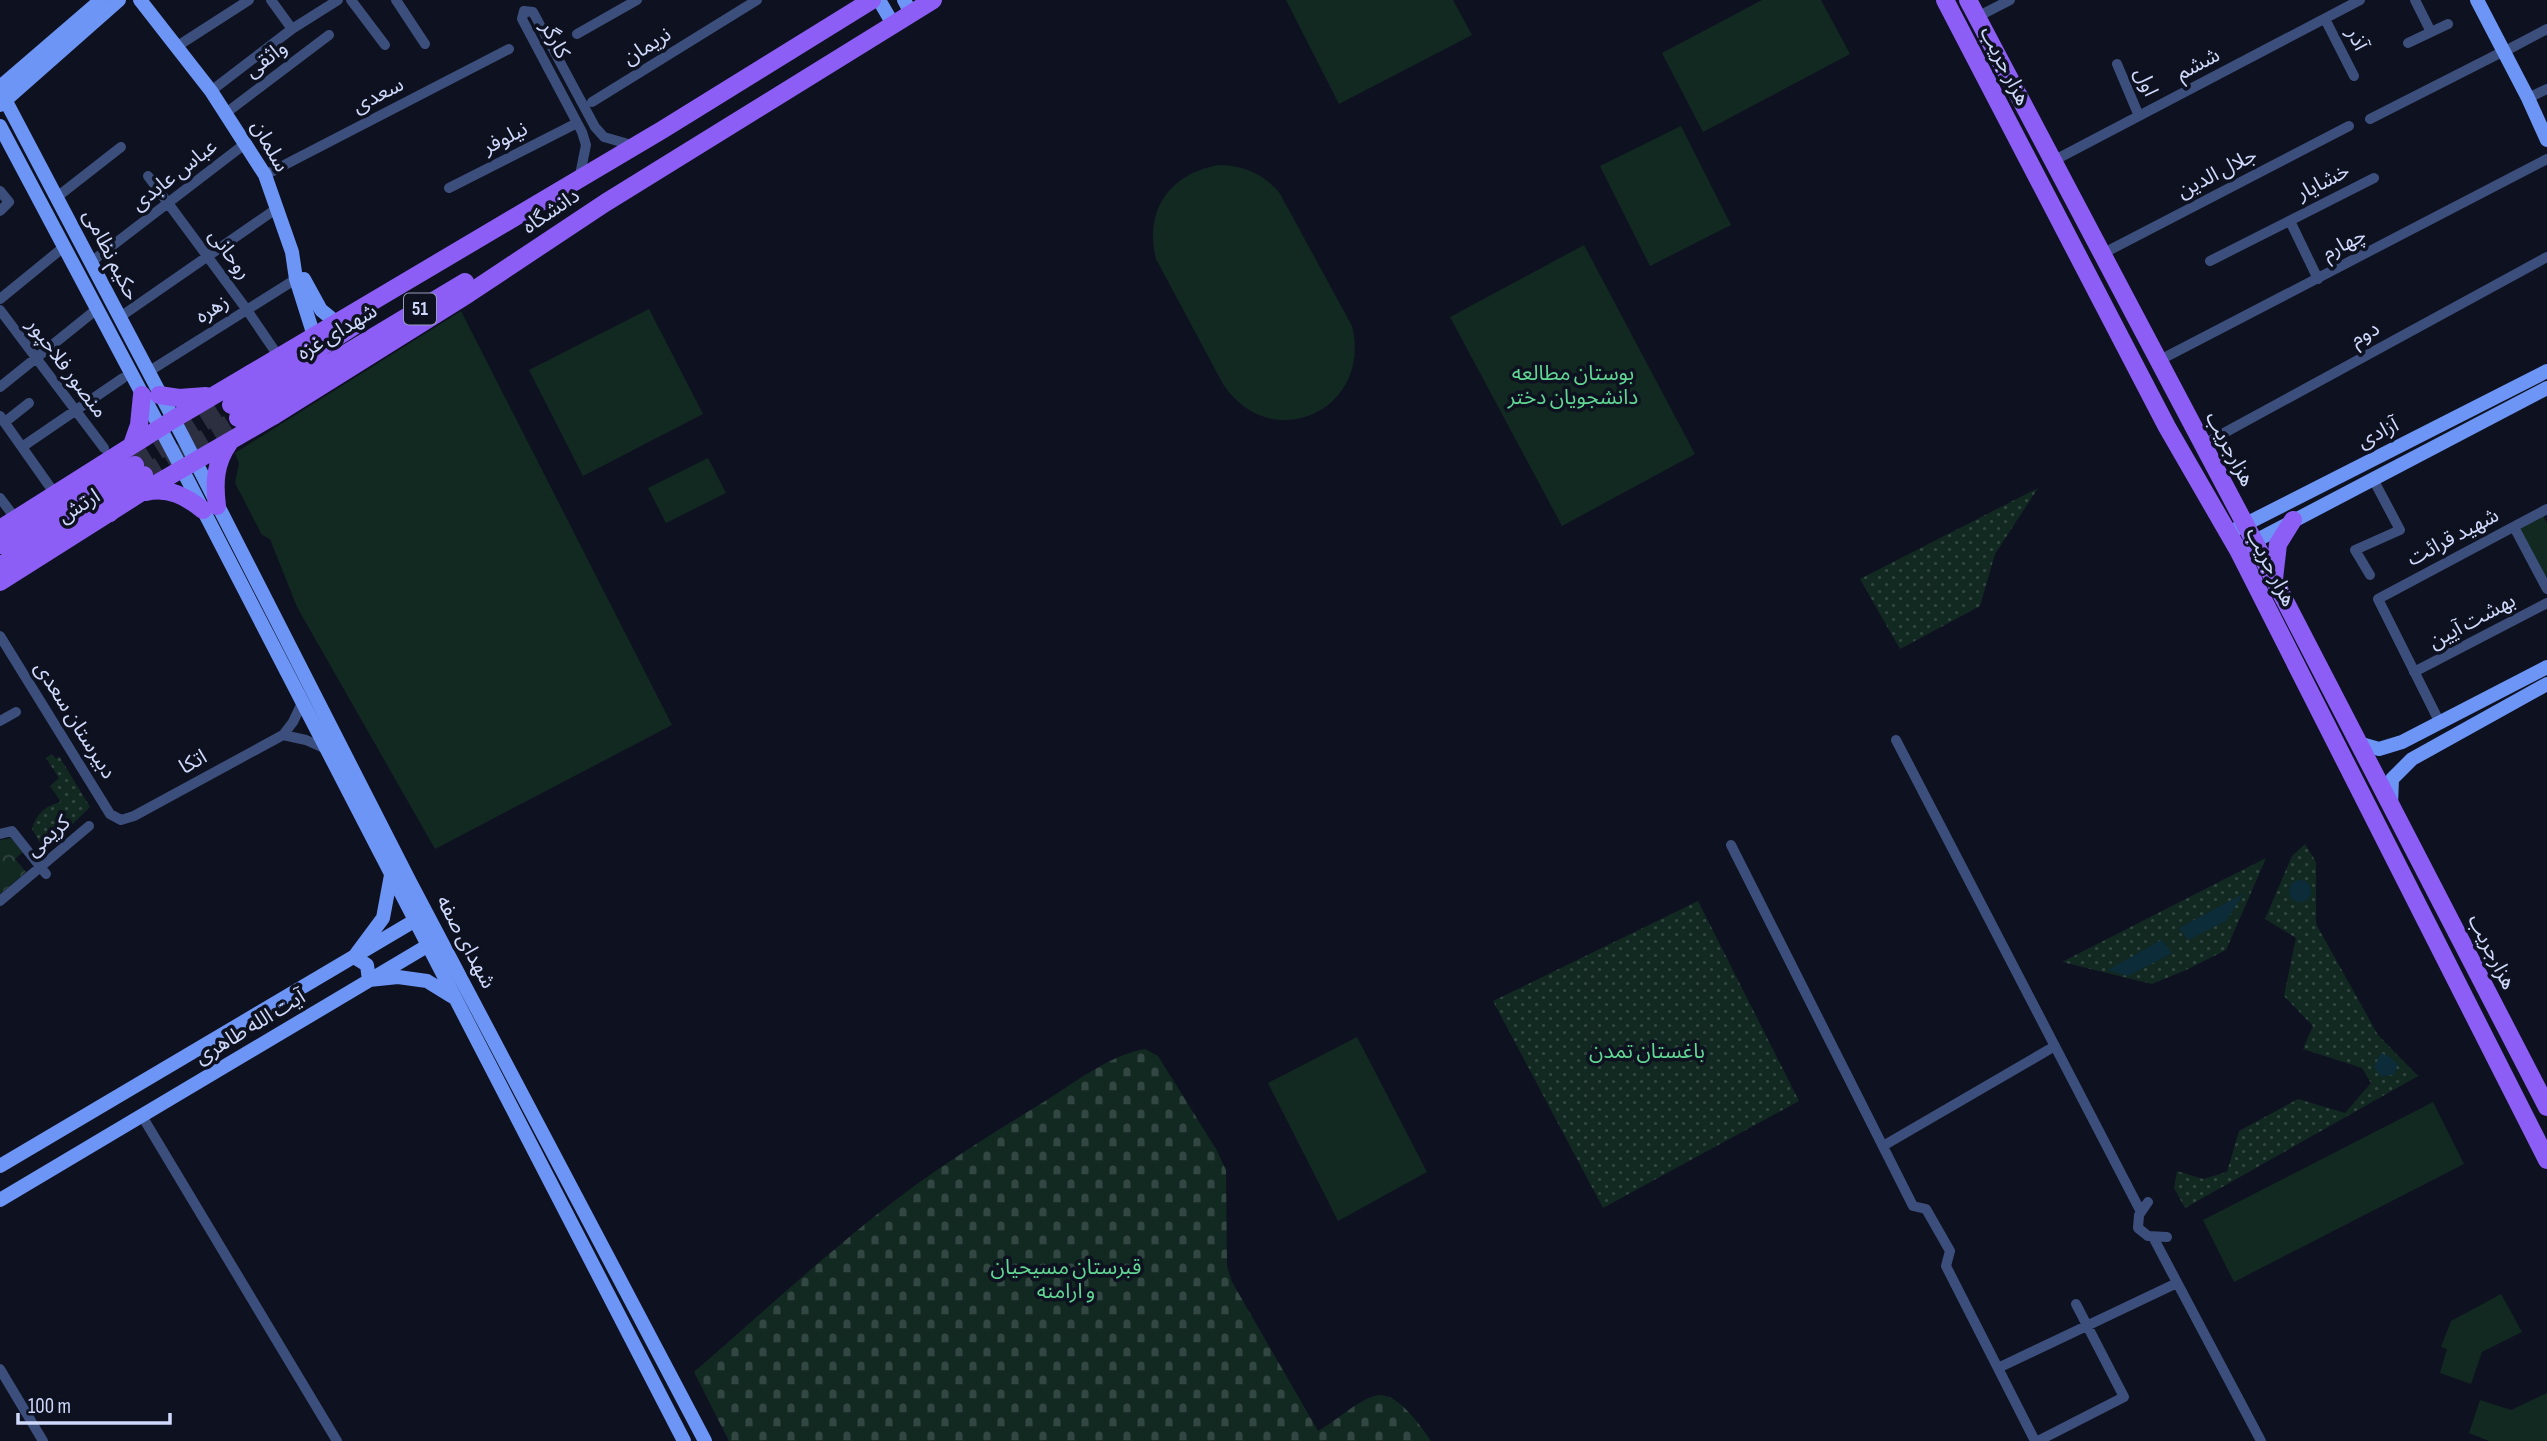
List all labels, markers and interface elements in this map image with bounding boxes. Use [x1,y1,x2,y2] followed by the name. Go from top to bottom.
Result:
[534,16,575,63] street label: کارگر
[618,22,676,70] street label: نریمان
[1975,22,2035,110] street label: هزار جریب
[2340,22,2374,55] street label: آذر
[240,35,292,83] street label: واثقی
[2172,42,2225,88] street label: ششم
[2129,64,2163,100] street label: اول
[348,71,408,119] street label: سعدی
[246,116,294,176] street label: سلمان
[477,116,532,160] street label: نیلوفر
[126,134,222,216] street label: عباس عابدی
[2173,142,2261,204] street label: جلال الدین
[2291,158,2354,206] street label: خشایار
[518,183,584,239] street label: دانشگاه
[76,205,145,306] street label: حکیم نظامی
[2318,222,2372,269] street label: چهارم
[203,224,257,284] street label: روحانی
[191,289,233,329] street label: زهره
[404,294,436,324] road number: 51
[292,298,382,366] street label: شهدای غزه
[21,312,113,423] street label: منصور فلاحپور
[2346,316,2385,355] street label: دوم
[1507,361,1638,410] park label: بوستان مطالعه دانشجویان دختر
[2200,407,2260,491] street label: هزارجریب
[2353,412,2404,454] street label: آزادی
[53,483,105,529] street label: ارتش
[2403,502,2503,572] street label: شهید قرائت
[2241,523,2301,611] street label: هزار جریب
[2424,588,2520,654] street label: بهشت آیین
[29,657,121,783] street label: دبیرستان سعدی
[175,744,211,780] street label: اتکا
[21,810,75,862] street label: کریمی
[431,891,501,993] street label: شهدای صفه
[2462,910,2522,994] street label: هزارجریب
[190,984,311,1070] street label: آیت الله طاهری
[1589,1039,1705,1064] park label: باغستان تمدن
[991,1255,1141,1304] park label: قبرستان مسیحیان و ارامنه
[18,1382,170,1426] scale bar
[28,1394,71,1419] text: 100 m

